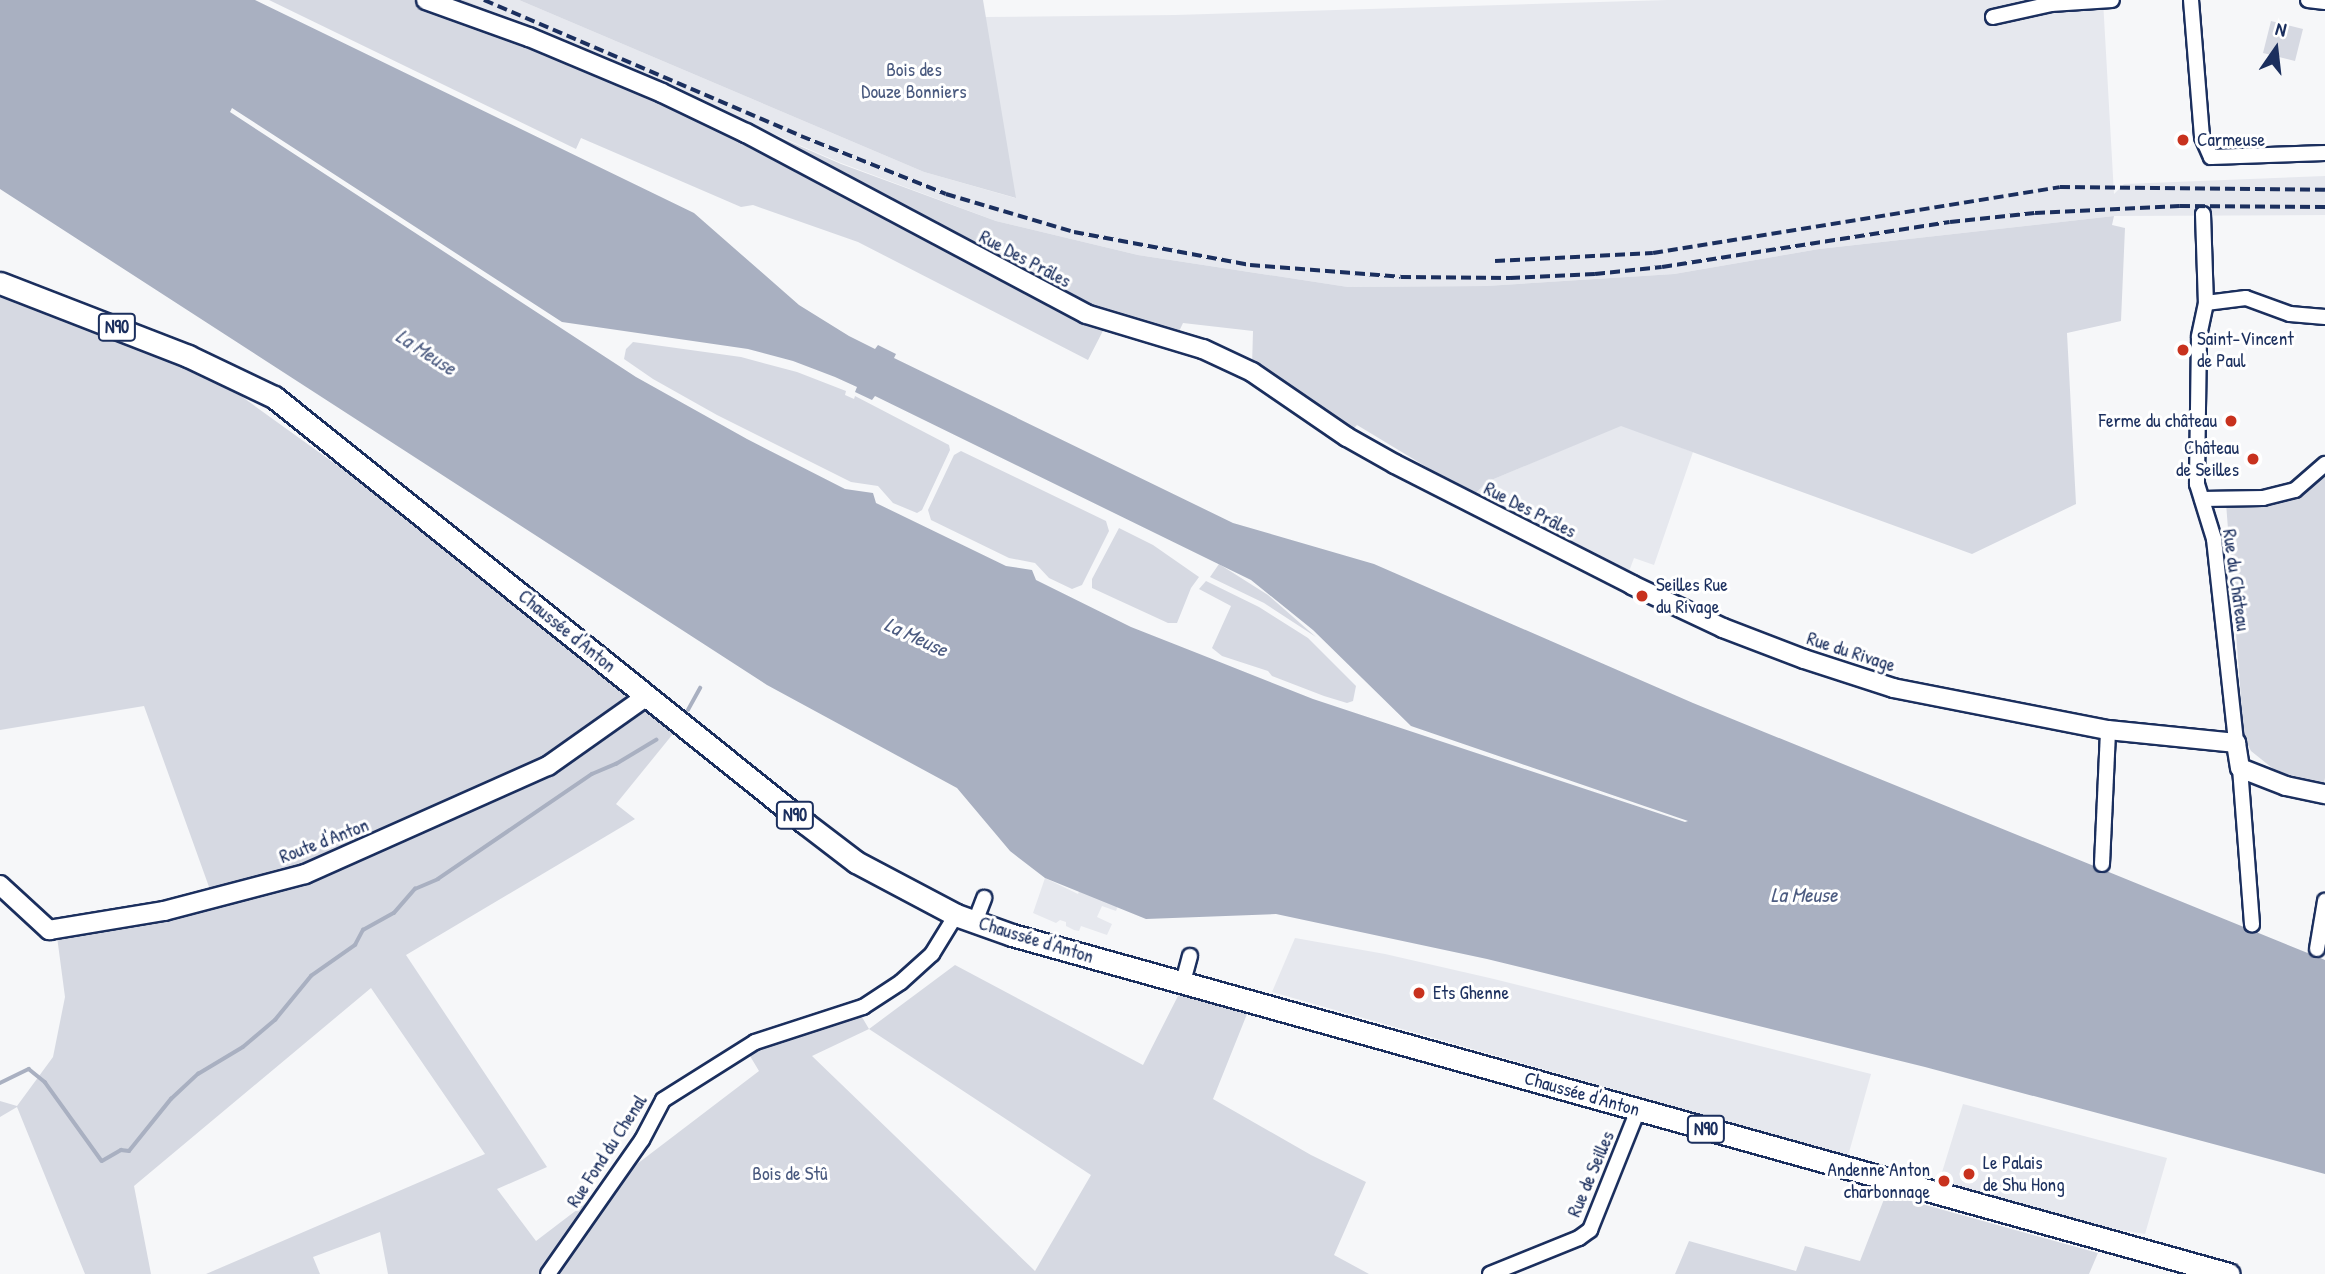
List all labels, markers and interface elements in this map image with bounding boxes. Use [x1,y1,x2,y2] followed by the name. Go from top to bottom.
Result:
[2241,14,2311,84] north arrow
[2273,15,2289,42] text: N
[861,59,967,103] park label: Bois des Douze Bonniers
[2197,129,2265,151] place label: Carmeuse
[2175,132,2191,148] marker: Carmeuse
[975,225,1075,293] street label: Rue Des Prâles
[98,312,136,342] road number: N90
[391,323,461,381] water label: La Meuse
[2197,328,2294,372] place label: Saint-Vincent de Paul
[2175,342,2191,358] marker: Saint-Vincent de Paul
[2099,410,2217,432] place label: Ferme du château
[2223,413,2239,429] marker: Ferme du château
[2176,437,2239,481] place label: Château de Seilles
[2245,451,2261,467] marker: Château de Seilles
[1480,477,1580,543] street label: Rue Des Prâles
[2218,528,2254,632] street label: Rue du Château
[1656,574,1728,618] place label: Seilles Rue du Rivage
[514,585,620,677] street label: Chaussée d'Anton
[1634,588,1650,604] marker: Seilles Rue du Rivage
[881,612,951,662] water label: La Meuse
[1804,627,1898,677] street label: Rue du Rivage
[776,800,814,830] road number: N90
[276,814,372,868] street label: Route d'Anton
[1771,882,1837,908] water label: La Meuse
[976,912,1096,968] street label: Chaussée d'Anton
[1433,982,1509,1004] place label: Ets Ghenne
[1411,985,1427,1001] marker: Ets Ghenne
[1522,1067,1642,1121] street label: Chaussée d'Anton
[562,1090,652,1212] street label: Rue Fond du Chenal
[1687,1114,1725,1144] road number: N90
[1563,1128,1619,1220] street label: Rue de Seilles
[1983,1152,2065,1196] place label: Le Palais de Shu Hong
[1827,1159,1930,1203] place label: Andenne Anton charbonnage
[752,1163,828,1185] park label: Bois de Stû
[1961,1166,1977,1182] marker: Le Palais de Shu Hong
[1936,1173,1952,1189] marker: Andenne Anton charbonnage

